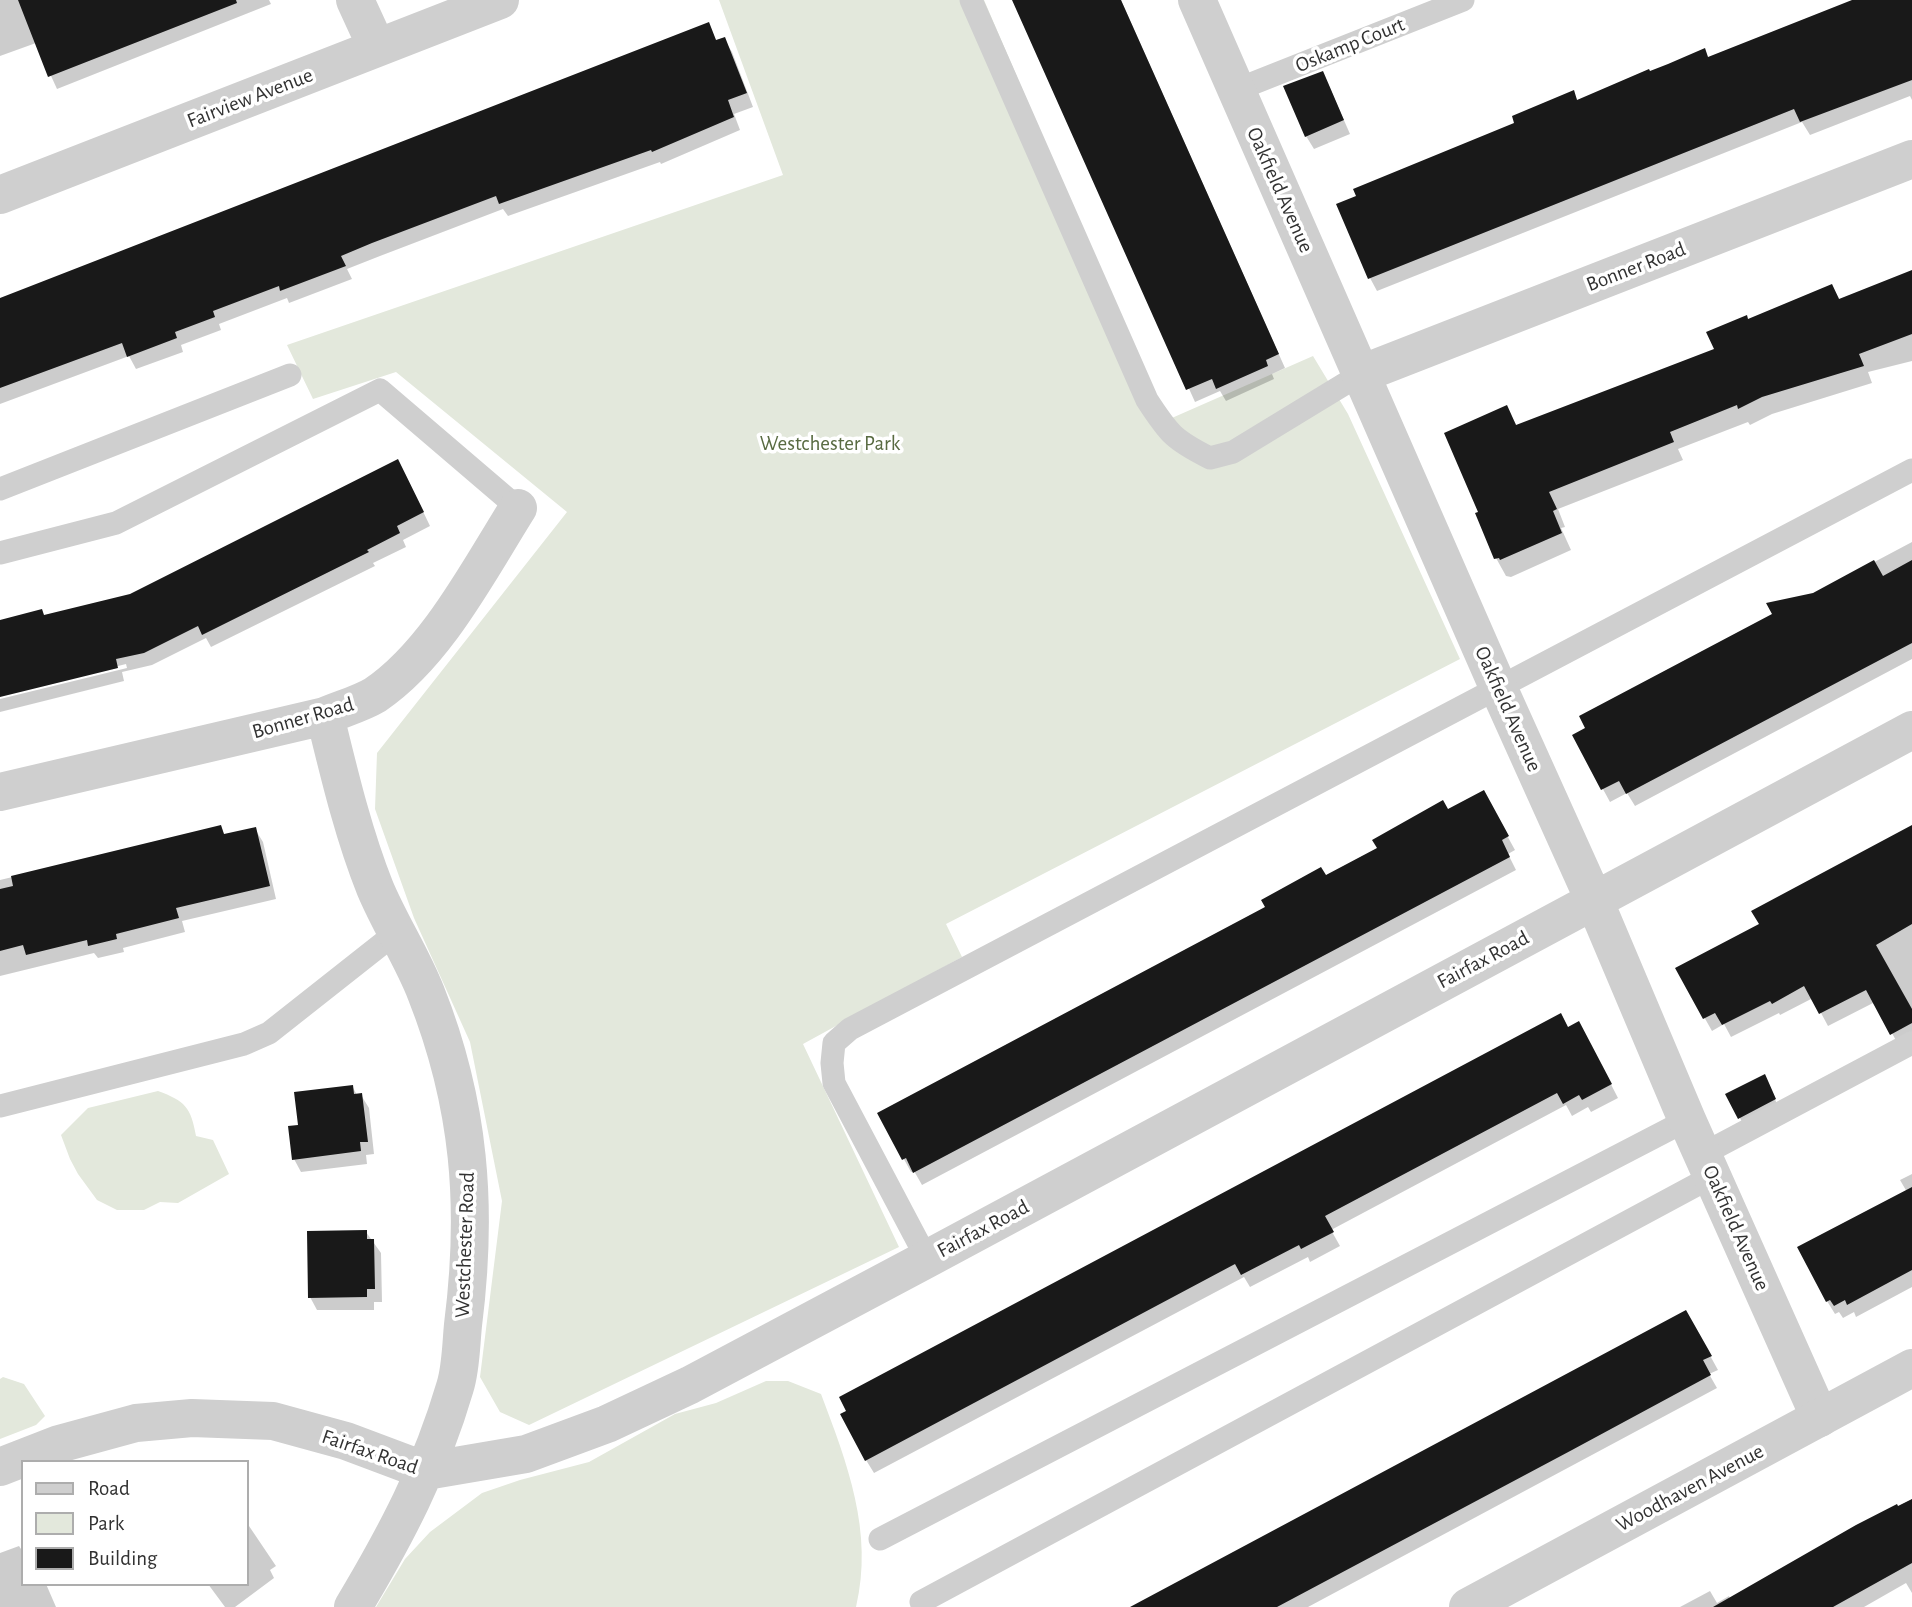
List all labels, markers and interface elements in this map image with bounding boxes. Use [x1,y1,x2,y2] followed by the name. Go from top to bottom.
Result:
[1292,12,1408,78] street label: Oskamp Court
[183,62,317,134] street label: Fairview Avenue
[1241,123,1319,257] street label: Oakfield Avenue
[1583,237,1689,297] street label: Bonner Road
[760,431,900,457] park label: Westchester Park
[1469,642,1547,776] street label: Oakfield Avenue
[249,692,357,744] street label: Bonner Road
[1433,925,1533,995] street label: Fairfax Road
[1697,1161,1775,1295] street label: Oakfield Avenue
[450,1171,480,1319] street label: Westchester Road
[933,1194,1033,1264] street label: Fairfax Road
[318,1424,422,1480] street label: Fairfax Road
[1612,1439,1768,1537] street label: Woodhaven Avenue
[21,1460,248,1586] legend
[88,1478,130,1499] text: Road
[88,1513,124,1534] text: Park
[88,1548,157,1569] text: Building

